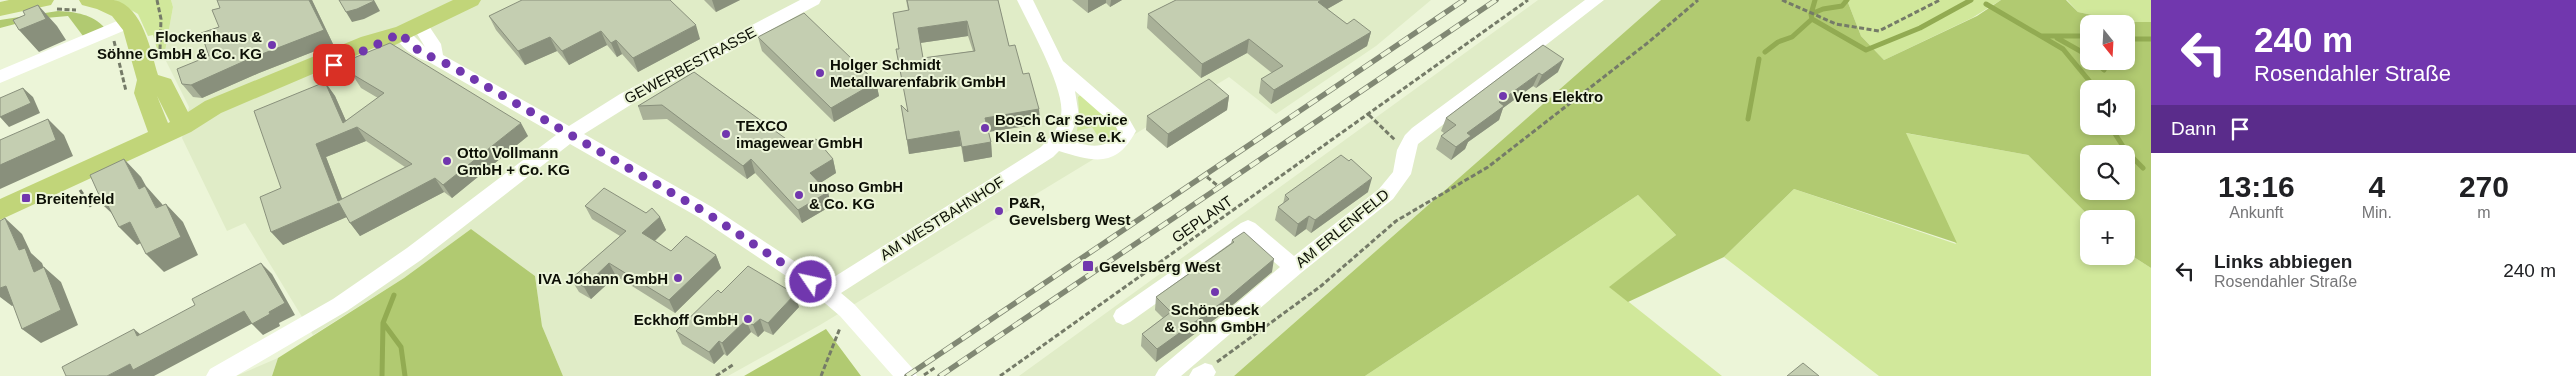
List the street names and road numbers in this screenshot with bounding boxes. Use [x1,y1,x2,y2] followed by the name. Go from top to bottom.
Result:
[621,23,759,107] street label: GEWERBESTRASSE
[877,173,1007,263] street label: AM WESTBAHNHOF
[1292,185,1392,271] street label: AM ERLENFELD
[1168,192,1236,246] street label: GEPLANT

